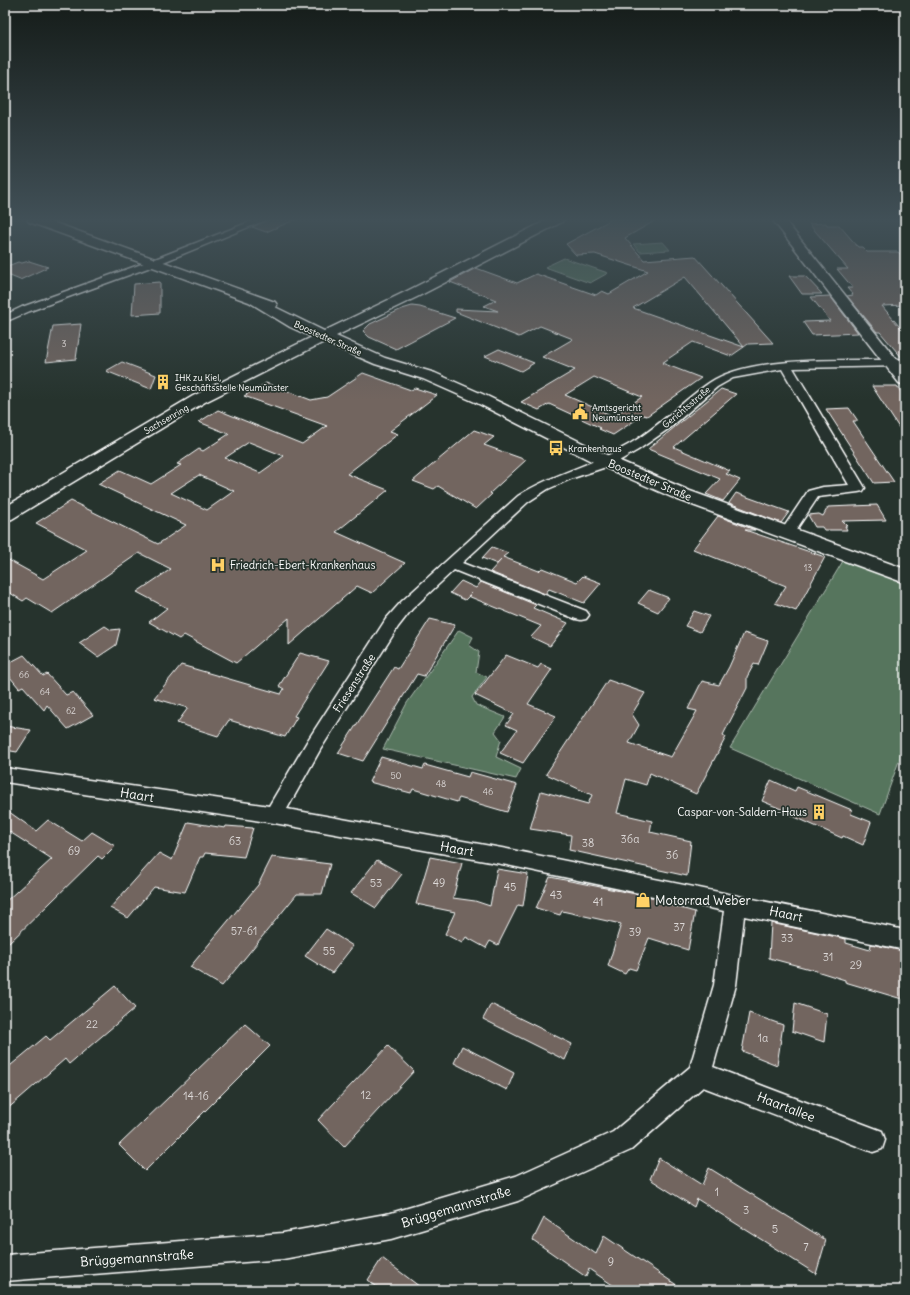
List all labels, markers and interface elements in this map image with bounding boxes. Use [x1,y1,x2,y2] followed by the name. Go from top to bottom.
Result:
[292,318,364,358] street label: Boostedter Straße
[61,338,67,349] house number: 3
[175,372,289,393] place label: IHK zu Kiel, Geschäftsstelle Neumünster
[154,373,172,391] building icon: IHK zu Kiel, Geschäftsstelle Neumünster
[660,384,712,430] street label: Gerichtsstraße
[142,402,190,436] street label: Sachsenring
[592,402,642,423] place label: Amtsgericht Neumünster
[571,403,589,421] public building icon: Amtsgericht Neumünster
[547,439,565,457] bus stop icon: Krankenhaus
[568,443,622,454] place label: Krankenhaus
[606,456,694,504] street label: Boostedter Straße
[209,556,227,574] hospital icon: Friedrich-Ebert-Krankenhaus
[230,558,375,572] place label: Friedrich-Ebert-Krankenhaus
[804,562,812,573] house number: 13
[330,651,378,715] street label: Friesenstraße
[19,669,29,680] house number: 66
[40,686,50,697] house number: 64
[66,705,76,716] house number: 62
[390,770,402,781] house number: 50
[436,778,446,789] house number: 48
[119,784,156,806] street label: Haart
[483,786,493,797] house number: 46
[810,803,828,821] building icon: Caspar-von-Saldern-Haus
[677,805,807,819] place label: Caspar-von-Saldern-Haus
[621,832,639,846] house number: 36a
[229,834,241,848] house number: 63
[582,836,594,850] house number: 38
[439,838,476,860] street label: Haart
[68,844,80,858] house number: 69
[666,848,678,862] house number: 36
[370,876,382,890] house number: 53
[433,876,445,890] house number: 49
[504,880,516,894] house number: 45
[550,888,562,902] house number: 43
[634,891,652,909] shop icon: Motorrad Weber
[655,892,751,909] place label: Motorrad Weber
[593,895,603,909] house number: 41
[768,902,805,926] street label: Haart
[673,920,685,934] house number: 37
[231,924,257,938] house number: 57-61
[629,925,641,939] house number: 39
[781,931,793,945] house number: 33
[323,944,335,958] house number: 55
[823,950,833,964] house number: 31
[850,958,862,972] house number: 29
[86,1017,98,1031] house number: 22
[758,1031,768,1045] house number: 1a
[361,1088,371,1102] house number: 12
[754,1088,818,1126] street label: Haartallee
[183,1089,209,1103] house number: 14-16
[399,1182,513,1232] street label: Brüggemannstraße
[715,1185,719,1199] house number: 1
[743,1203,749,1217] house number: 3
[772,1222,778,1236] house number: 5
[803,1240,809,1254] house number: 7
[80,1246,194,1270] street label: Brüggemannstraße
[608,1255,614,1269] house number: 9

